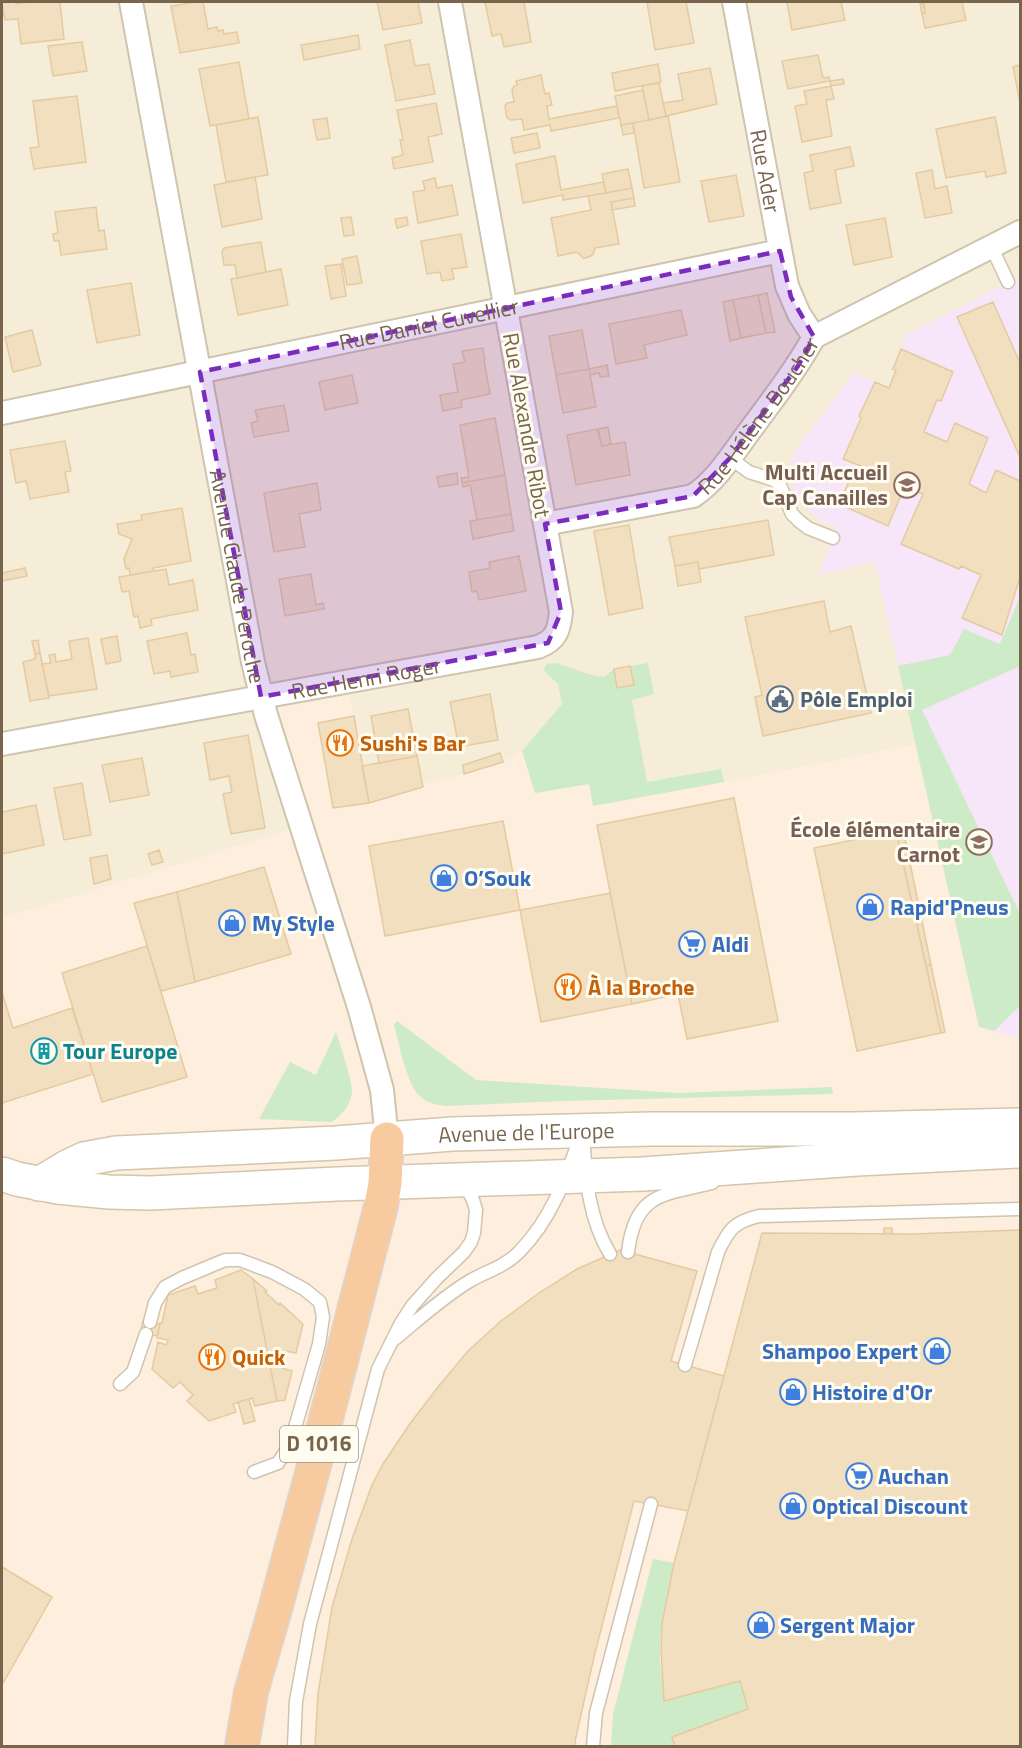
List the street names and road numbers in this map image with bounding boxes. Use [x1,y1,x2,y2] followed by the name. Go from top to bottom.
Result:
[741,126,790,216] street label: Rue Ader
[336,289,522,359] street label: Rue Daniel Cuvellier
[494,330,560,520] street label: Rue Alexandre Ribot
[690,330,828,503] street label: Rue Hélène Boucher
[201,467,275,687] street label: Avenue Claude Peroche
[289,648,444,708] street label: Rue Henri Roger
[437,1113,615,1152] street label: Avenue de l'Europe
[280,1426,358,1462] road number: D 1016

